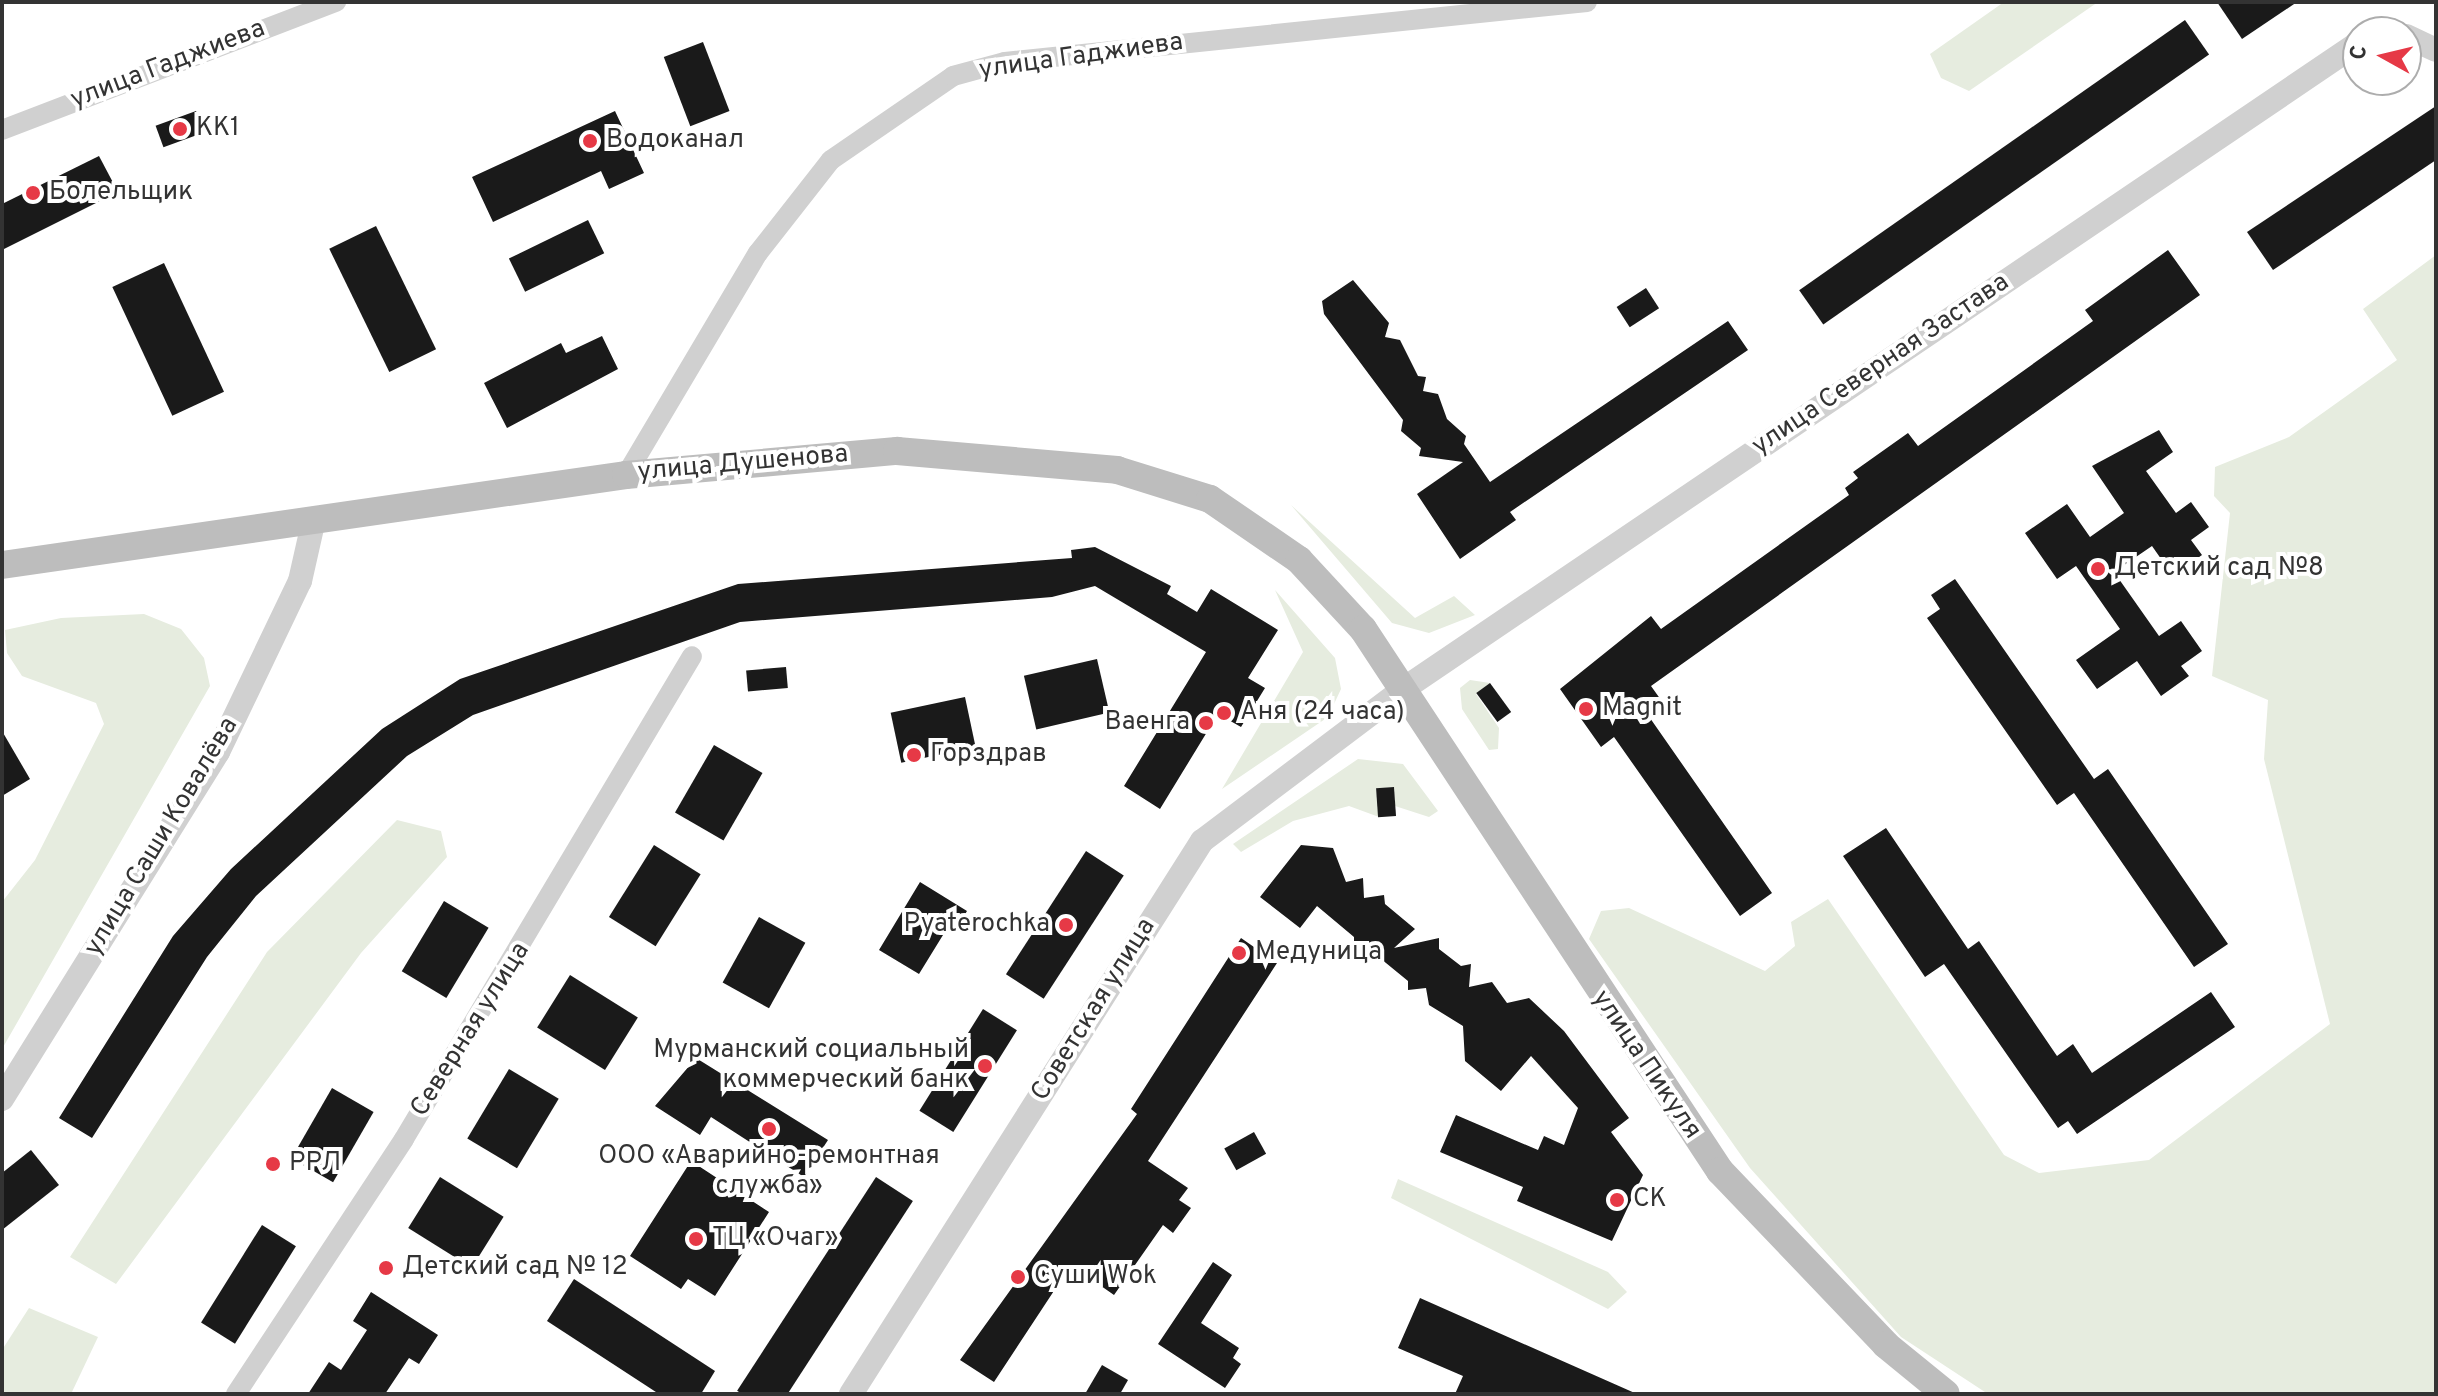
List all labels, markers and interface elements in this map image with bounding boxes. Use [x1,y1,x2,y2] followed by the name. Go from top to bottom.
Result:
[66,14,270,116] street label: улица Гаджиева
[2342,16,2422,96] north arrow
[977,27,1185,87] street label: улица Гаджиева
[2345,44,2374,62] text: С
[196,113,240,145] place label: КК1
[171,120,189,138] marker: КК1
[606,125,744,157] place label: Водоканал
[581,132,599,150] marker: Водоканал
[49,177,193,209] place label: Болельщик
[24,184,42,202] marker: Болельщик
[1747,267,2015,463] street label: улица Северная Застава
[636,439,850,489] street label: улица Душенова
[2114,553,2324,585] place label: Детский сад №8
[2089,560,2107,578] marker: Детский сад №8
[1602,693,1682,725] place label: Magnit
[1240,697,1405,729] place label: Аня (24 часа)
[1577,700,1595,718] marker: Magnit
[1215,704,1233,722] marker: Аня (24 часа)
[1104,707,1190,739] place label: Ваенга
[78,712,246,962] street label: улица Саши Ковалёва
[1197,714,1215,732] marker: Ваенга
[930,739,1047,771] place label: Горздрав
[905,746,923,764] marker: Горздрав
[904,909,1050,941] place label: Pyaterochka
[1025,913,1163,1107] street label: Советская улица
[1057,916,1075,934] marker: Pyaterochka
[405,937,537,1123] street label: Северная улица
[1255,937,1382,969] place label: Медуница
[1230,944,1248,962] marker: Медуница
[1585,985,1707,1145] street label: улица Пикуля
[653,1035,969,1096] place label: Мурманский социальный коммерческий банк
[976,1057,994,1075] marker: Мурманский социальный коммерческий банк
[760,1120,778,1138] marker: ООО «Аварийно-ремонтная служба»
[598,1141,940,1202] place label: ООО «Аварийно-ремонтная служба»
[289,1148,341,1180] place label: РРЛ
[264,1155,282,1173] marker: РРЛ
[1633,1184,1667,1216] place label: СК
[1608,1191,1626,1209] marker: СК
[712,1223,838,1255] place label: ТЦ «Очаг»
[687,1230,705,1248] marker: ТЦ «Очаг»
[402,1252,628,1284] place label: Детский сад № 12
[377,1259,395,1277] marker: Детский сад № 12
[1034,1261,1157,1293] place label: Суши Wok
[1009,1268,1027,1286] marker: Суши Wok

